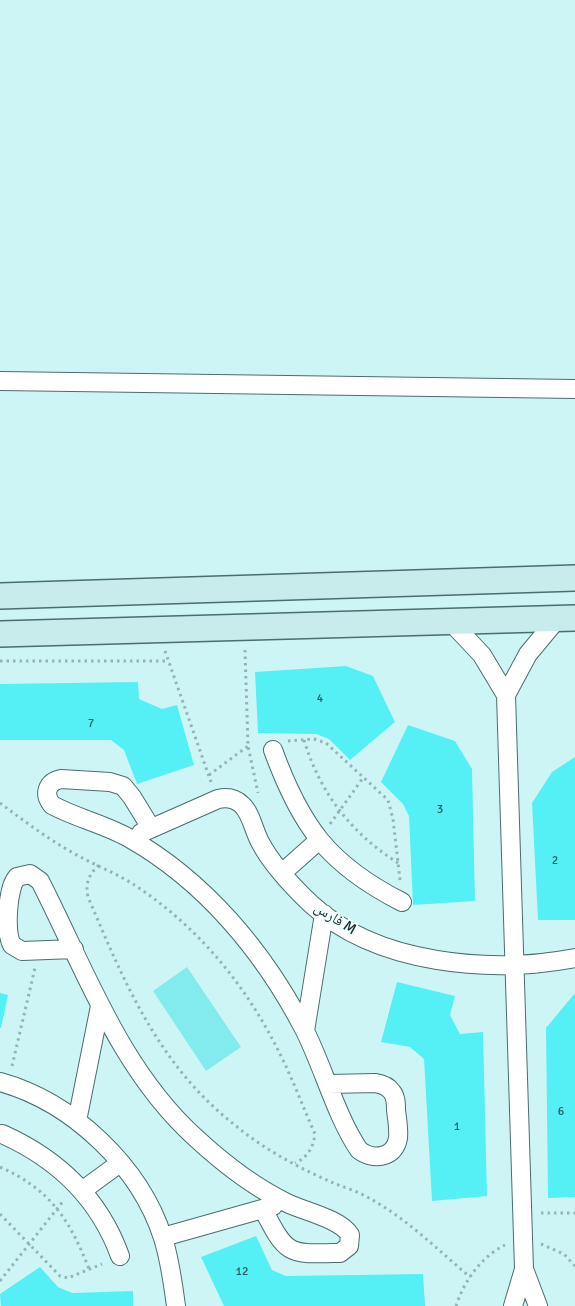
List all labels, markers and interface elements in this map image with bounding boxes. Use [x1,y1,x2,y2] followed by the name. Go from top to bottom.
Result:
[317,692,323,706] house number: 4
[88,717,94,731] house number: 7
[437,803,443,817] house number: 3
[552,854,558,868] house number: 2
[311,899,359,939] street label: فارس M
[558,1105,564,1119] house number: 6
[454,1120,460,1134] house number: 1
[236,1265,248,1279] house number: 12

